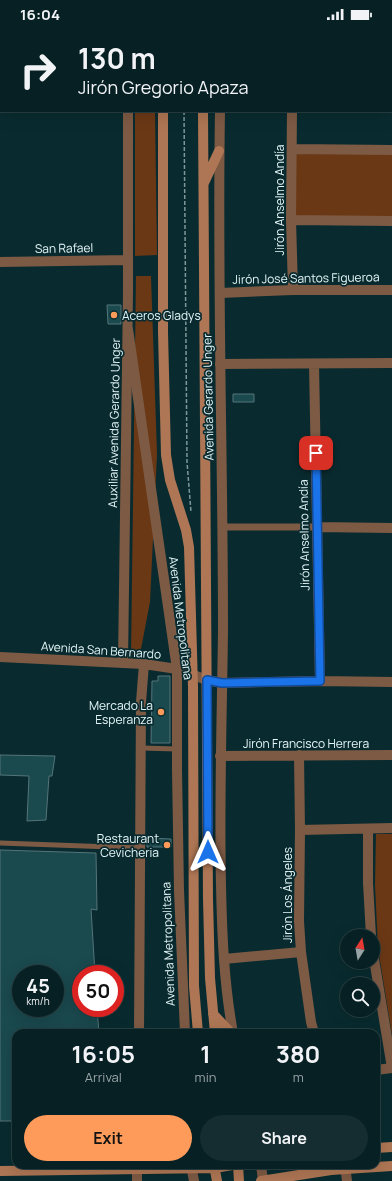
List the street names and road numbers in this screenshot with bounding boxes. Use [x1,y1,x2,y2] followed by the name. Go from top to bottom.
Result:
[271,145,288,255] street label: Jirón Anselmo Andía
[35,239,93,257] street label: San Rafael
[232,268,380,288] street label: Jirón José Santos Figueroa
[198,333,218,461] street label: Avenida Gerardo Unger
[104,337,124,508] street label: Auxiliar Avenida Gerardo Unger
[295,479,313,591] street label: Jirón Anselmo Andía
[165,555,197,681] street label: Avenida Metropolitana
[40,637,162,663] street label: Avenida San Bernardo
[243,735,369,752] street label: Jirón Francisco Herrera
[279,847,296,943] street label: Jirón Los Ángeles
[157,882,179,1006] street label: Avenida Metropolitana

